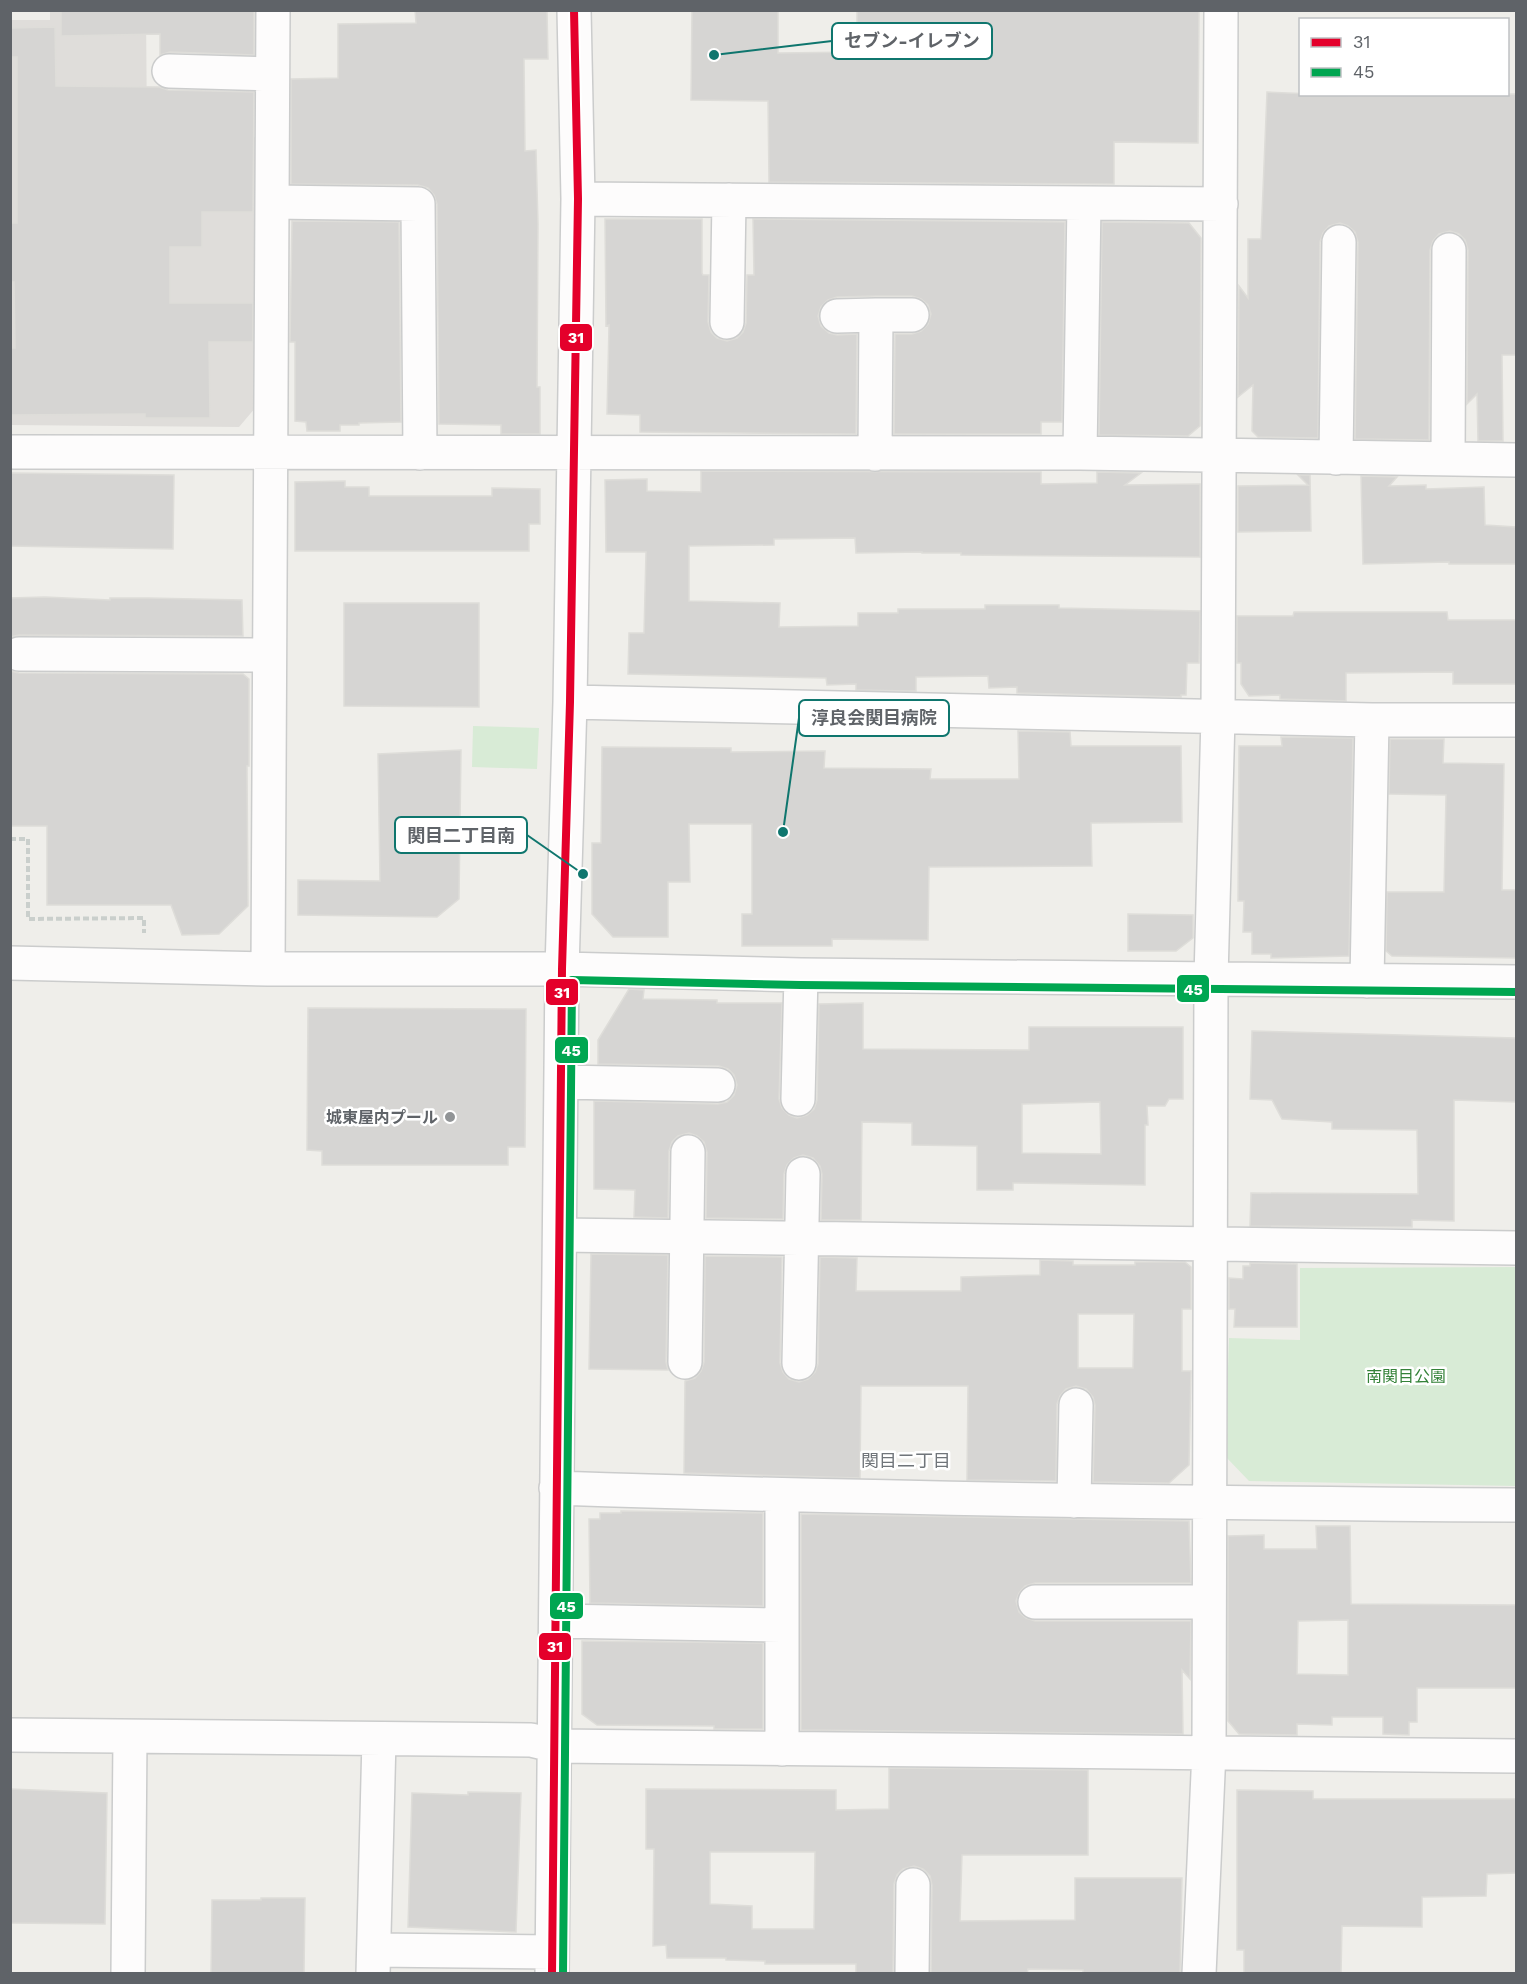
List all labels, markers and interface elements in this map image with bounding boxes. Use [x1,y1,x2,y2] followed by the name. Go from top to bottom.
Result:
[1299,18,1509,96] legend
[832,23,992,59] callout: セブン-イレブン
[844,30,980,51] text: セブン-イレブン
[1353,31,1371,52] text: 31
[1353,61,1374,82] text: 45
[559,323,593,352] line badge: 31
[568,328,584,347] text: 31
[799,700,949,736] callout: 淳良会関目病院
[811,707,937,728] text: 淳良会関目病院
[395,817,527,853] callout: 関目二丁目南
[407,825,515,846] text: 関目二丁目南
[1176,974,1210,1003] line badge: 45
[545,978,579,1006] line badge: 31
[1183,980,1203,999] text: 45
[554,983,570,1002] text: 31
[554,1036,589,1064] line badge: 45
[561,1041,581,1060] text: 45
[326,1108,438,1127] place label: 城東屋内プール
[443,1110,457,1124] marker: 城東屋内プール
[1366,1367,1446,1386] park label: 南関目公園
[861,1450,951,1471] district label: 関目二丁目
[549,1592,584,1620] line badge: 45
[556,1597,576,1616] text: 45
[538,1632,572,1661] line badge: 31
[547,1637,563,1656] text: 31

